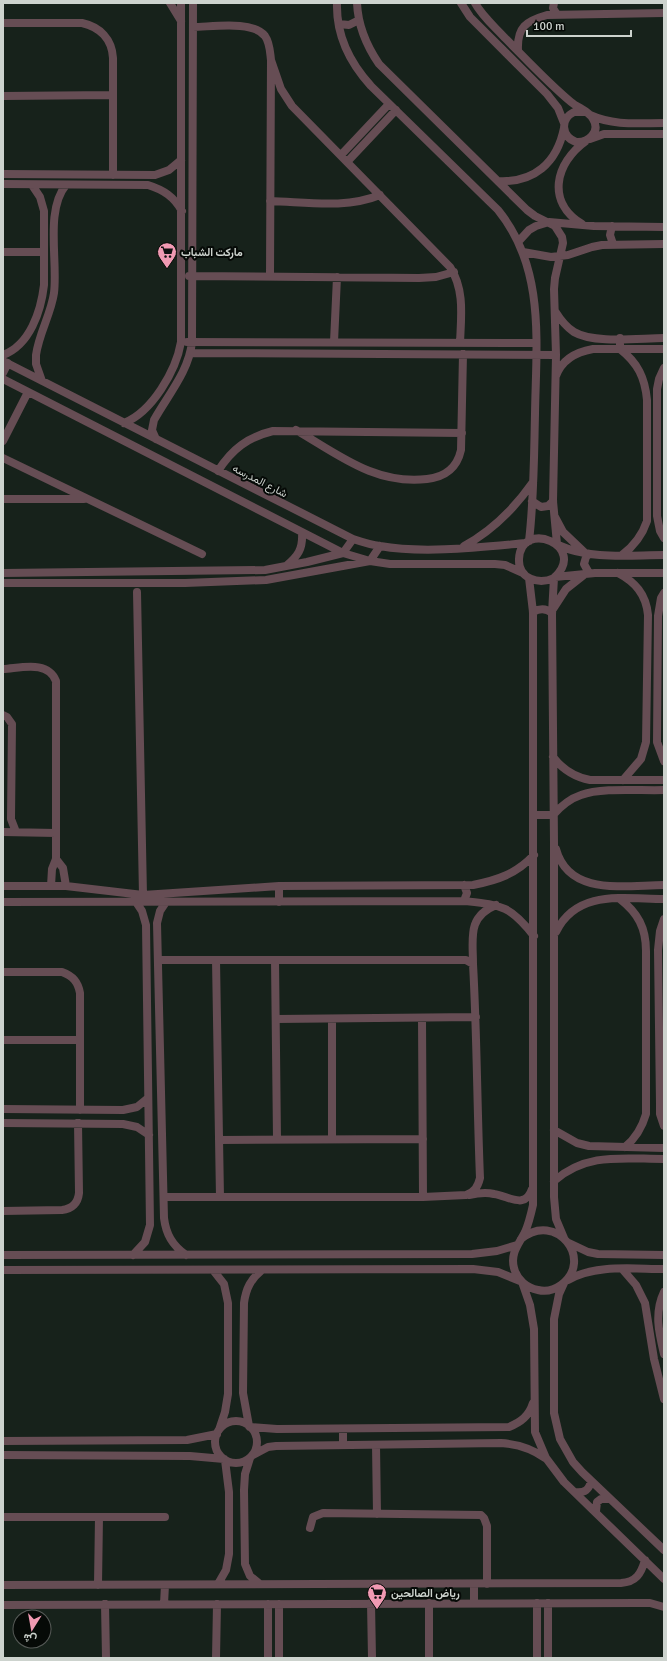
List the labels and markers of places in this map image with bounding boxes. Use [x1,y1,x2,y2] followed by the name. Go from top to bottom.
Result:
[156,241,178,269] supermarket icon: ماركت الشباب
[181,246,243,259] place label: ماركت الشباب
[366,1582,388,1610] supermarket icon: رياض الصالحين
[391,1587,460,1600] place label: رياض الصالحين

